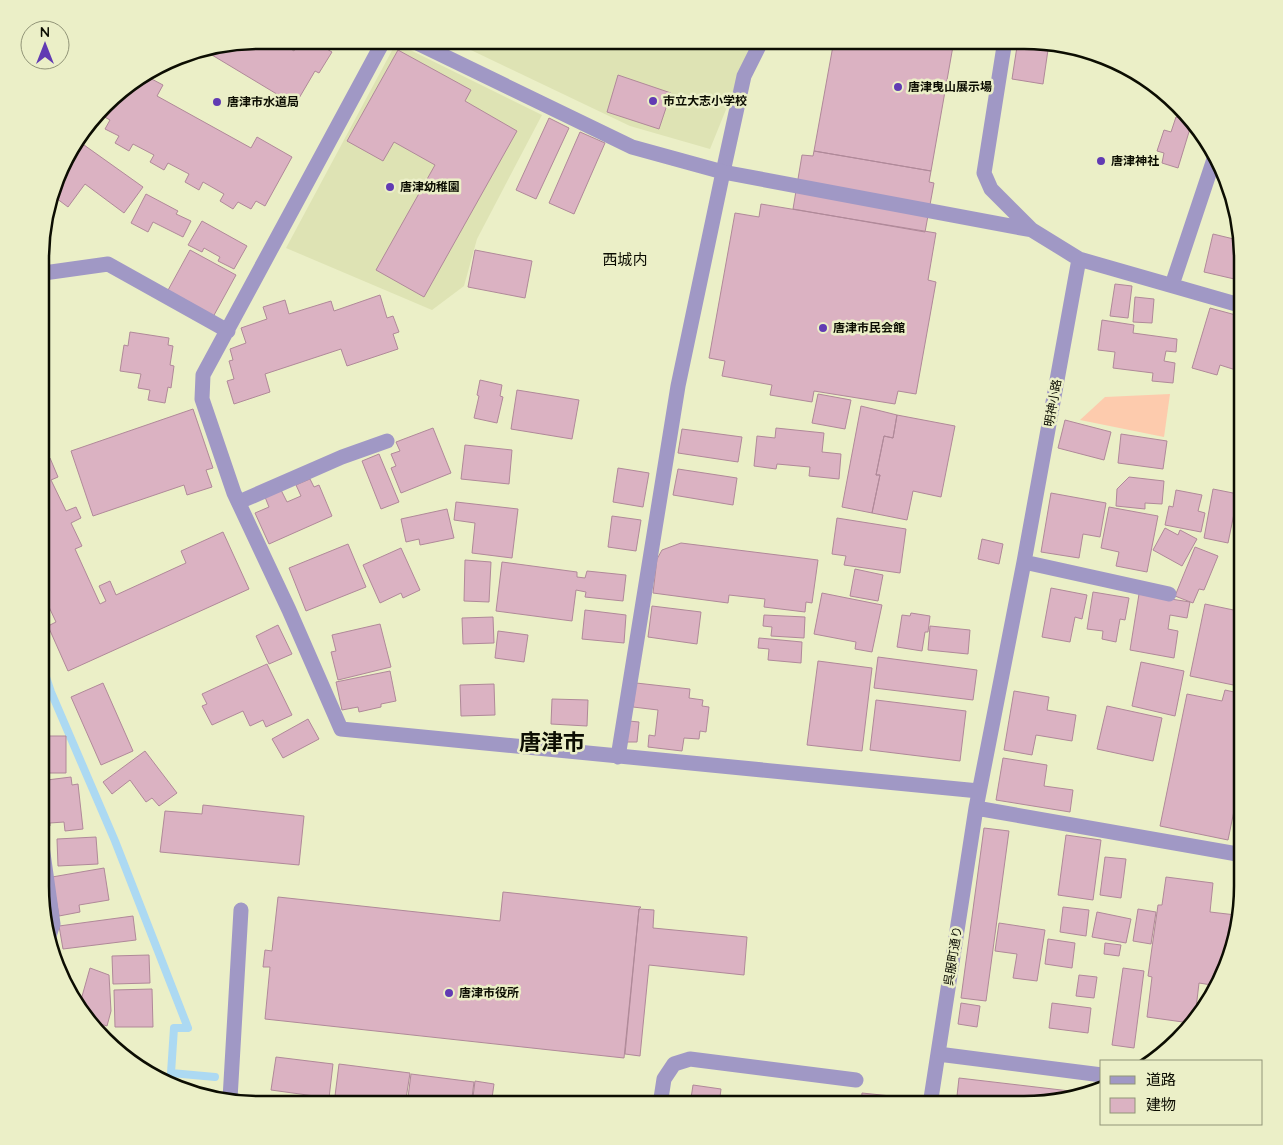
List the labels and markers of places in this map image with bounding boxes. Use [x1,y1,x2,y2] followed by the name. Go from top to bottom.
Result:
[908,79,992,94] place label: 唐津曳山展示場
[892,81,904,93] marker: 唐津曳山展示場
[663,93,747,108] place label: 市立大志小学校
[227,94,299,109] place label: 唐津市水道局
[647,95,659,107] marker: 市立大志小学校
[211,96,223,108] marker: 唐津市水道局
[1111,153,1159,168] place label: 唐津神社
[1095,155,1107,167] marker: 唐津神社
[400,179,460,194] place label: 唐津幼稚園
[384,181,396,193] marker: 唐津幼稚園
[833,320,905,335] place label: 唐津市民会館
[817,322,829,334] marker: 唐津市民会館
[459,985,519,1000] place label: 唐津市役所
[443,987,455,999] marker: 唐津市役所

